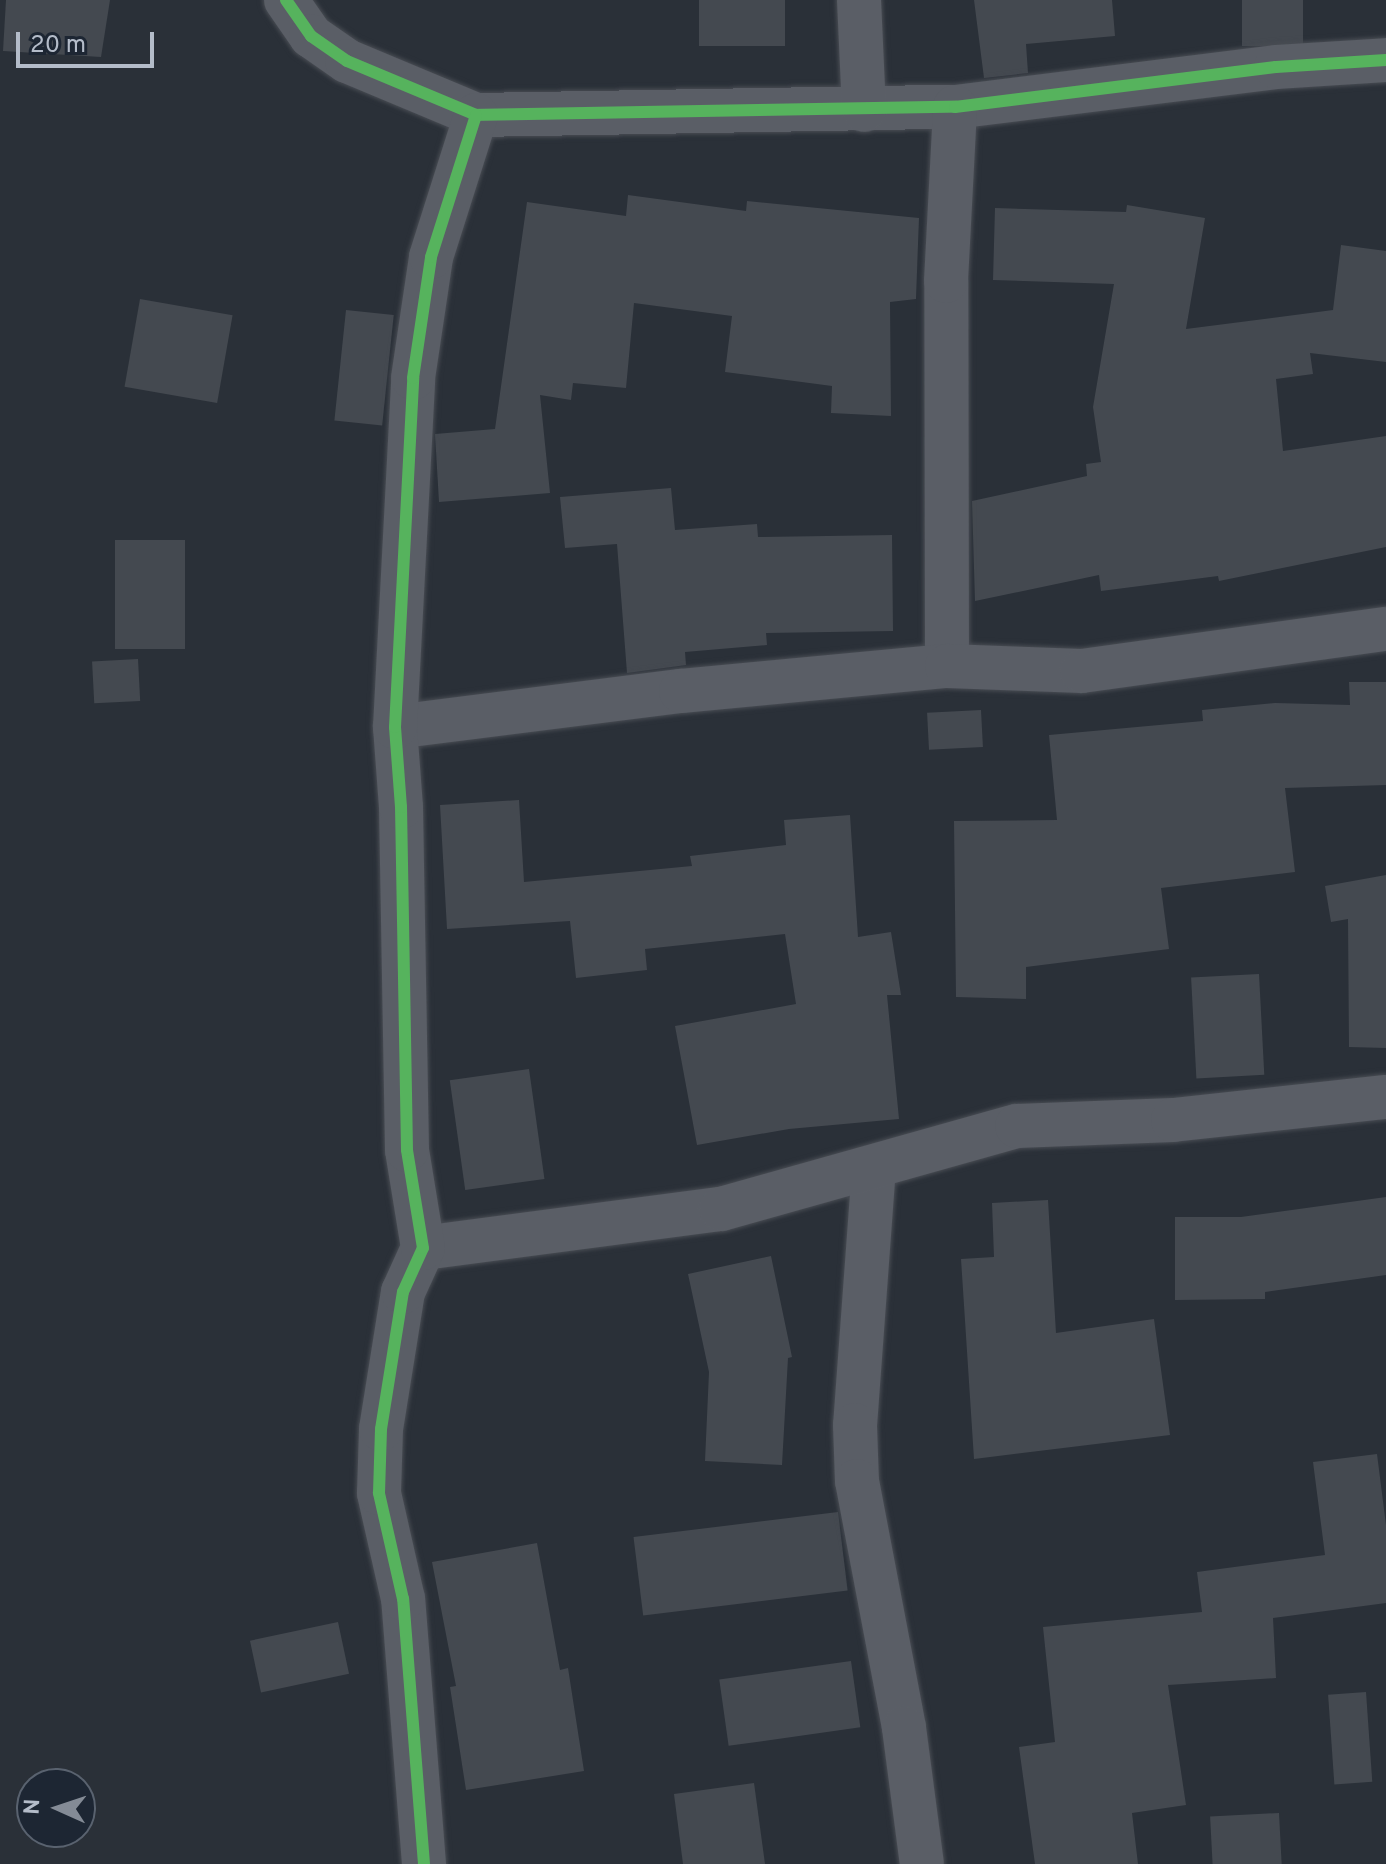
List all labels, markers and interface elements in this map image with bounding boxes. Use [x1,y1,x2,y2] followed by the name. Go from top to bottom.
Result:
[20,16,158,66] scale bar
[30,31,86,61] text: 20 m
[16,1768,96,1848] north arrow
[20,1798,47,1815] text: N

